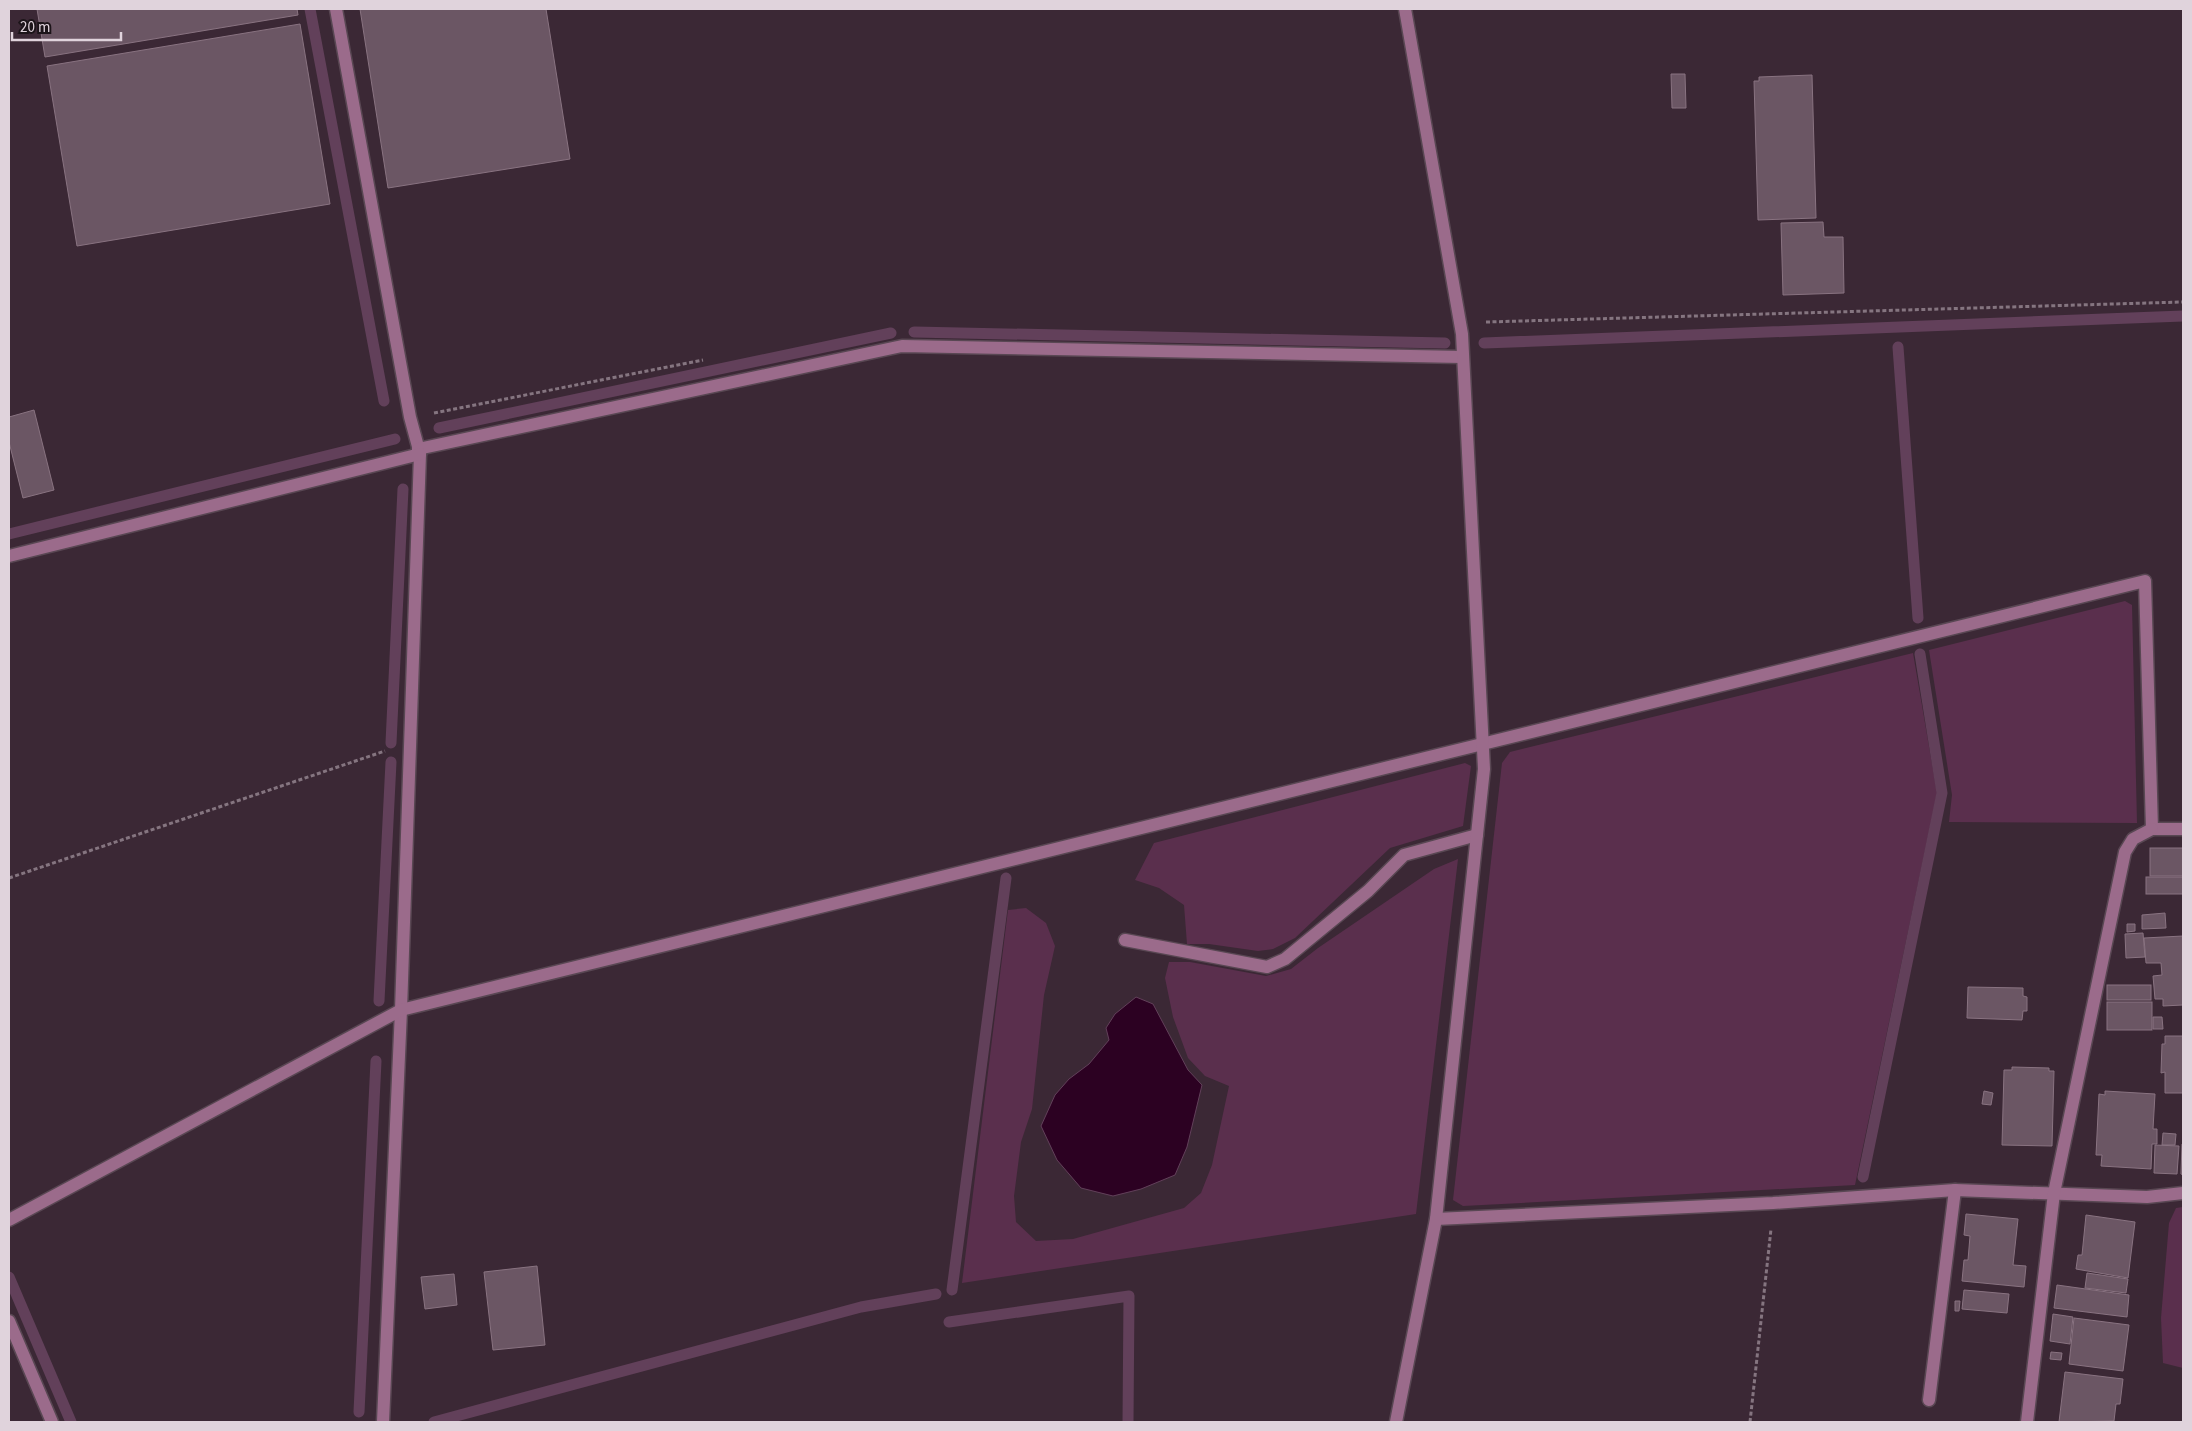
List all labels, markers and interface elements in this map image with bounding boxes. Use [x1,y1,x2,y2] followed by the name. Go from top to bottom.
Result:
[12,10,121,42] scale bar
[20,17,50,38] text: 20 m

